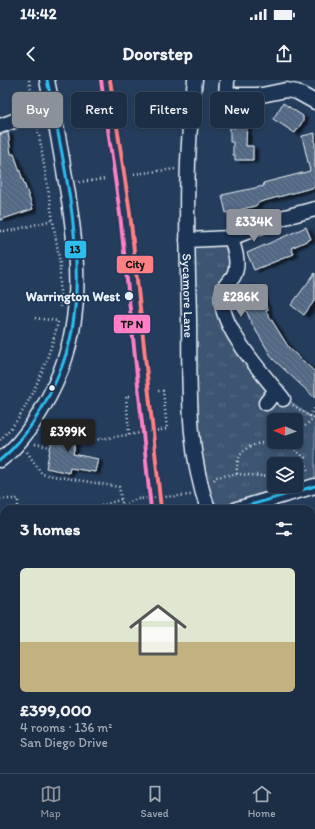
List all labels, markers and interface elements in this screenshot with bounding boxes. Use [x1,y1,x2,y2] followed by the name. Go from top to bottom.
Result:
[20,5,57,23] text: 14:42
[20,43,42,65] icon: back
[122,43,193,65] text: Doorstep
[273,43,295,65] icon: share
[12,92,63,128] chip: Buy
[71,92,127,128] chip: Rent
[135,92,202,128] chip: Filters
[210,92,264,128] chip: New
[226,209,282,243] pin: £334K
[235,214,273,229] text: £334K
[64,240,87,259] line badge: 13
[69,243,81,256] text: 13
[180,253,197,338] street label: Sycamore Lane
[116,255,154,274] line badge: City
[125,258,145,272] text: City
[213,284,269,318] pin: £286K
[26,289,120,305] place label: Warrington West
[223,289,259,304] text: £286K
[123,290,135,302] marker: Warrington West
[113,314,151,334] line badge: TP N
[120,318,143,331] text: TP N
[47,383,57,393] unlabelled marker
[267,413,303,449] north arrow
[267,413,303,493] map controls
[40,419,96,453] pin: £399K
[50,424,86,439] text: £399K
[267,457,303,493] button: layers
[273,518,295,540] icon: filters
[20,519,80,539] text: 3 homes
[122,594,194,666] icon: home
[20,700,92,720] text: £399,000
[20,720,112,735] text: 4 rooms · 136 m²
[20,735,108,750] text: San Diego Drive
[40,783,62,820] tab: Map
[141,783,169,820] tab: Saved
[248,783,275,820] tab: Home

